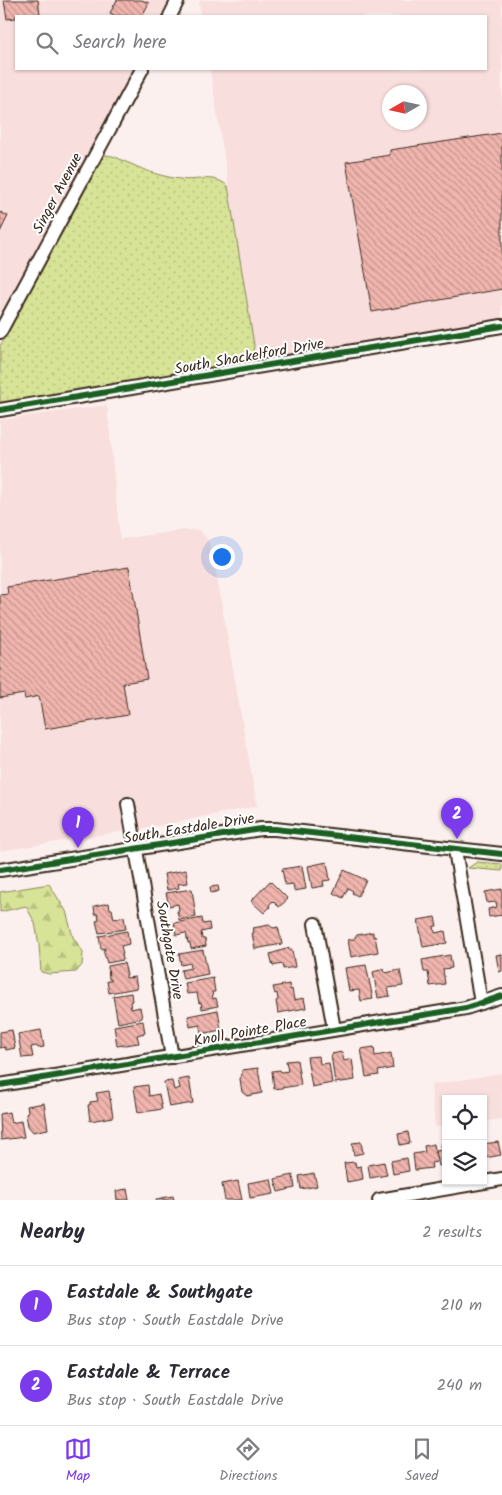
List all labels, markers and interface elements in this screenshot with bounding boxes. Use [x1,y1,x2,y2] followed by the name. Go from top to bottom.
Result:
[15,15,487,70] search box
[73,28,167,58] text: Search here
[33,29,61,57] icon: search
[382,85,427,130] north arrow
[27,149,89,238] street label: Singer Avenue
[173,332,326,382] street label: South Shackelford Drive
[209,544,235,570] your location
[441,798,473,839] pin: 2
[62,807,94,848] pin: 1
[122,807,257,851] street label: South Eastdale Drive
[149,899,190,1002] street label: Southgate Drive
[192,1010,309,1054] street label: Knoll Pointe Place
[442,1095,487,1185] map controls
[442,1095,487,1140] button: locate
[442,1140,487,1185] button: layers
[20,1216,85,1249] text: Nearby
[422,1220,482,1245] text: 2 results
[67,1278,253,1308] text: Eastdale & Southgate
[34,1293,38,1318] text: 1
[441,1293,482,1318] text: 210 m
[67,1308,284,1333] text: Bus stop · South Eastdale Drive
[67,1358,230,1388] text: Eastdale & Terrace
[31,1373,41,1398] text: 2
[437,1373,482,1398] text: 240 m
[67,1388,284,1413] text: Bus stop · South Eastdale Drive
[64,1435,92,1487] tab: Map
[219,1435,277,1487] tab: Directions
[405,1435,438,1487] tab: Saved

